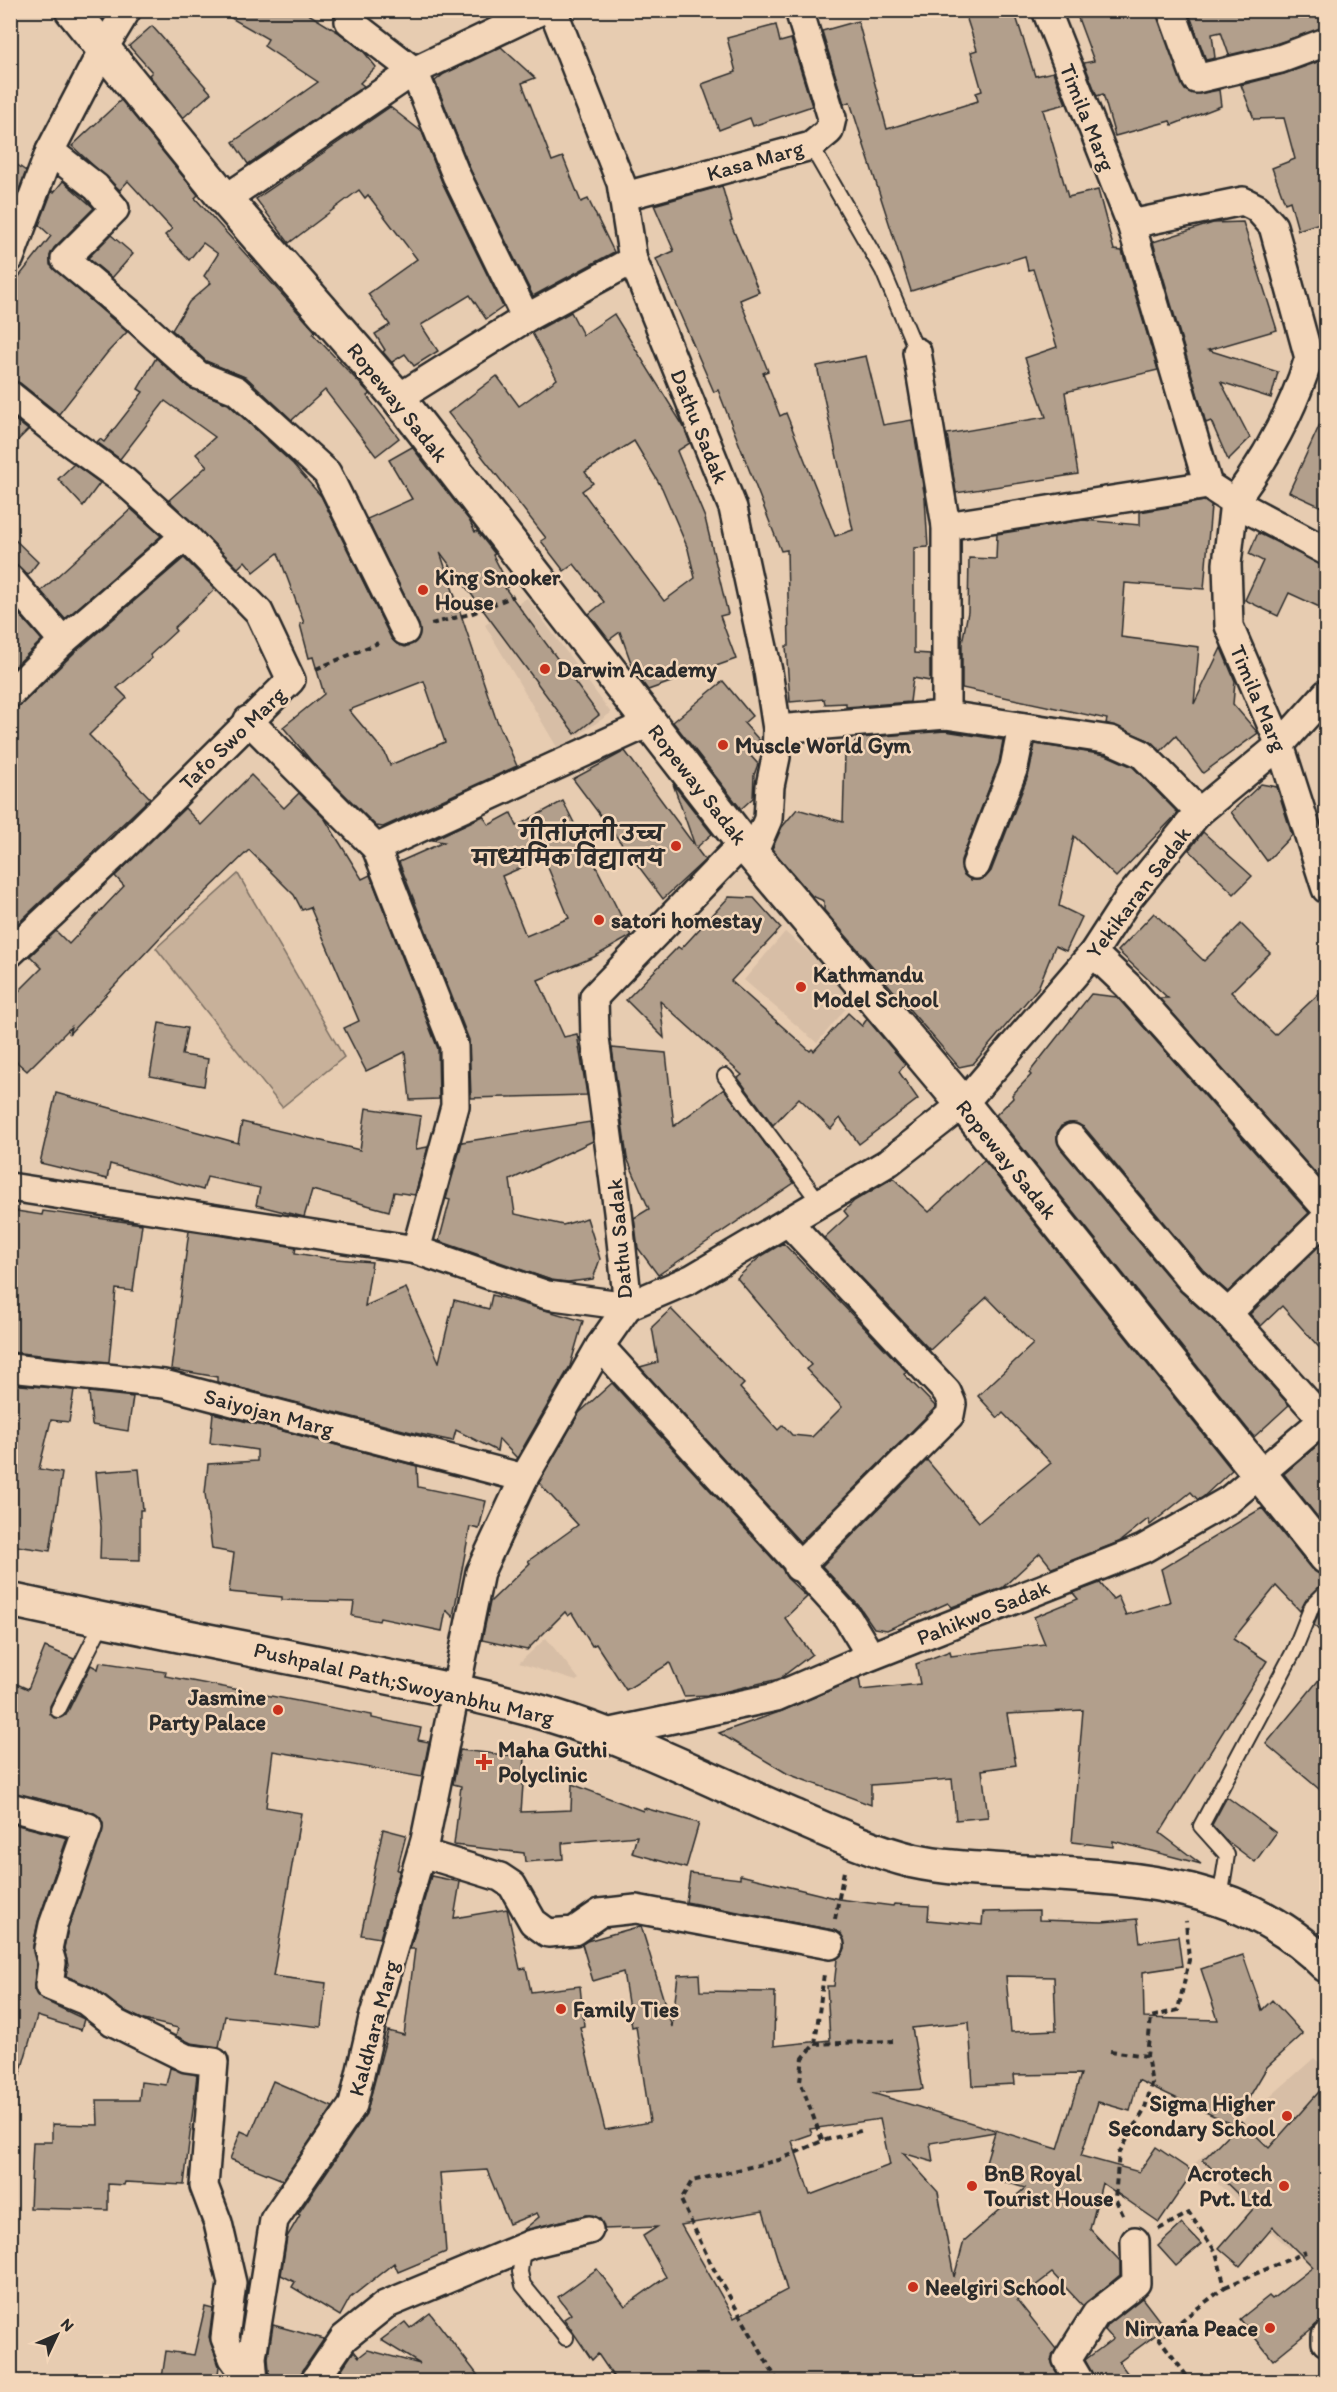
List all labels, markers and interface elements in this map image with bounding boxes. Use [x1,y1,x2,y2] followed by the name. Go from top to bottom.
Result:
[1054,60,1122,176] street label: Timila Marg
[703,134,808,187] street label: Kasa Marg
[341,337,454,468] street label: Ropeway Sadak
[664,365,735,488] street label: Dathu Sadak
[435,564,561,616] place label: King Snooker House
[416,583,430,597] marker: King Snooker House
[1224,641,1293,756] street label: Timila Marg
[557,656,717,683] place label: Darwin Academy
[538,662,552,676] marker: Darwin Academy
[173,680,292,796] street label: Tafo Swo Marg
[642,718,753,850] street label: Ropeway Sadak
[735,732,911,759] place label: Muscle World Gym
[716,738,730,752] marker: Muscle World Gym
[470,816,667,872] place label: गीतांजली उच्च माध्यमिक विद्यालय
[1080,821,1197,964] street label: Yekikaran Sadak
[669,839,683,853] marker: गीतांजली उच्च माध्यमिक विद्यालय
[611,907,763,934] place label: satori homestay
[592,913,606,927] marker: satori homestay
[813,961,939,1013] place label: Kathmandu Model School
[794,980,808,994] marker: Kathmandu Model School
[950,1094,1063,1225] street label: Ropeway Sadak
[601,1177,638,1300] street label: Dathu Sadak
[201,1382,338,1443] street label: Saiyojan Marg
[913,1574,1054,1651] street label: Pahikwo Sadak
[251,1636,557,1731] street label: Pushpalal Path;Swoyanbhu Marg
[149,1684,266,1736] place label: Jasmine Party Palace
[271,1703,285,1717] marker: Jasmine Party Palace
[498,1736,607,1788] place label: Maha Guthi Polyclinic
[475,1753,493,1771] marker: Maha Guthi Polyclinic
[342,1957,405,2099] street label: Kaldhara Marg
[573,1996,679,2023] place label: Family Ties
[554,2002,568,2016] marker: Family Ties
[1108,2090,1276,2142] place label: Sigma Higher Secondary School
[1280,2109,1294,2123] marker: Sigma Higher Secondary School
[983,2160,1114,2212] place label: BnB Royal Tourist House
[1187,2160,1273,2212] place label: Acrotech Pvt. Ltd
[965,2179,979,2193] marker: BnB Royal Tourist House
[1277,2179,1291,2193] marker: Acrotech Pvt. Ltd
[925,2274,1066,2301] place label: Neelgiri School
[906,2280,920,2294] marker: Neelgiri School
[27,2305,87,2365] north arrow
[57,2314,78,2335] text: N
[1125,2315,1258,2342] place label: Nirvana Peace
[1263,2321,1277,2335] marker: Nirvana Peace

